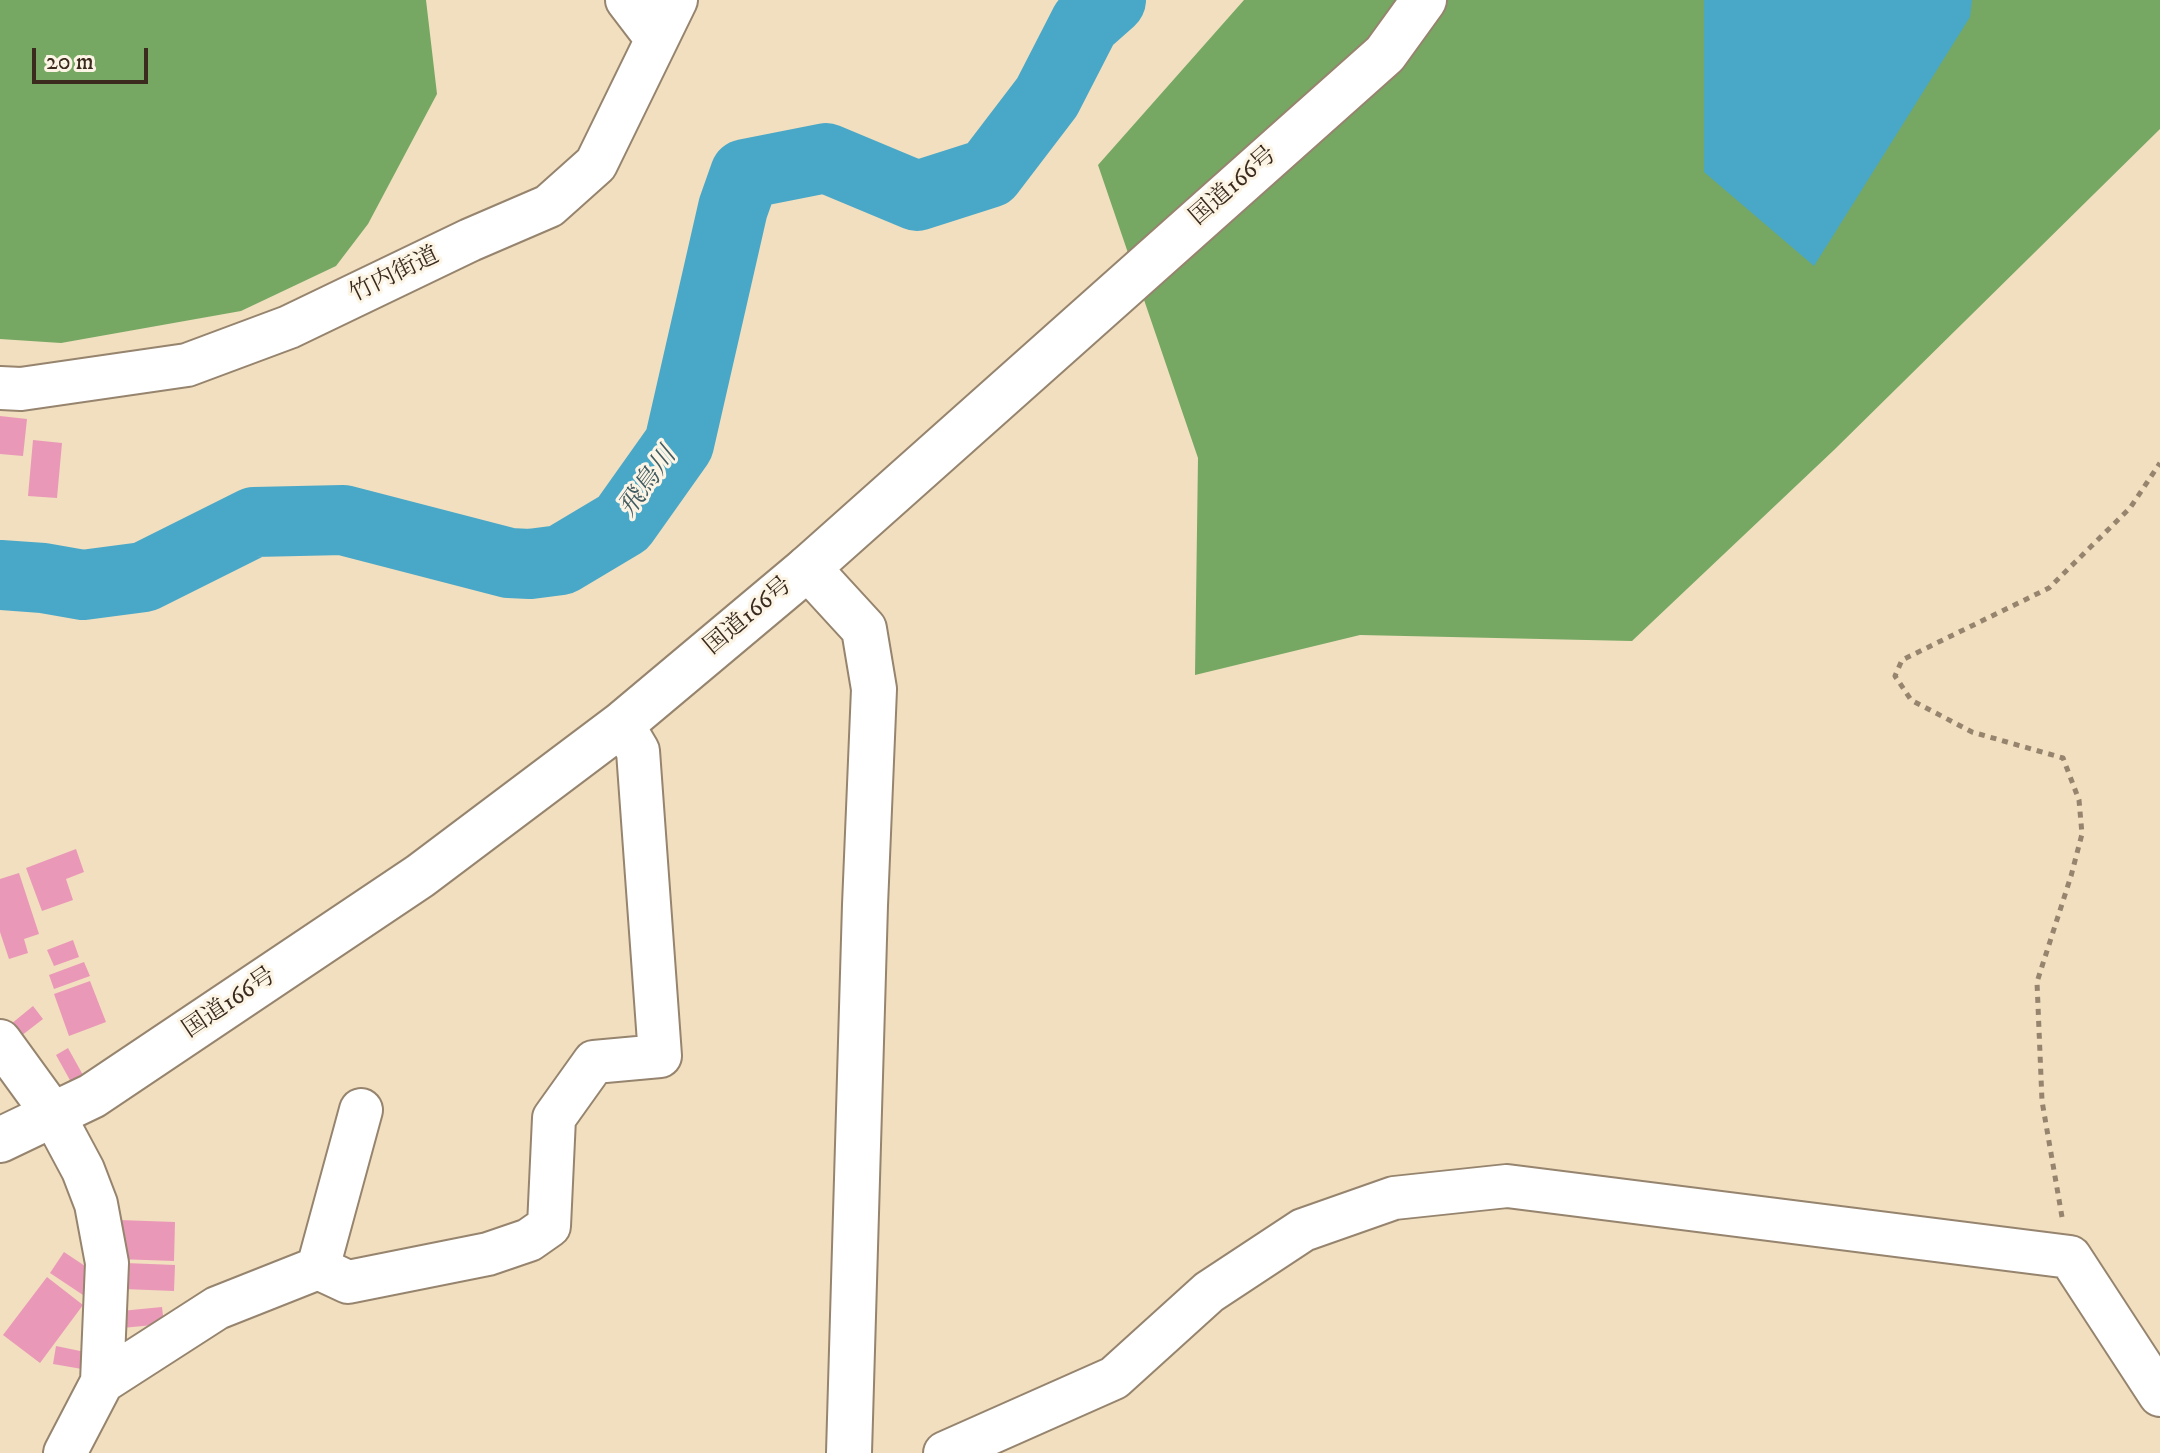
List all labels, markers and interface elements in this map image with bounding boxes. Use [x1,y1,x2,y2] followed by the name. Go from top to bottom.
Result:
[36,32,152,82] scale bar
[46,47,94,77] text: 20 m
[1185,141,1283,233] street label: 国道166号
[346,242,444,310] street label: 竹内街道
[613,442,685,524] water label: 飛鳥川
[699,572,799,662] street label: 国道166号
[178,963,282,1045] street label: 国道166号

